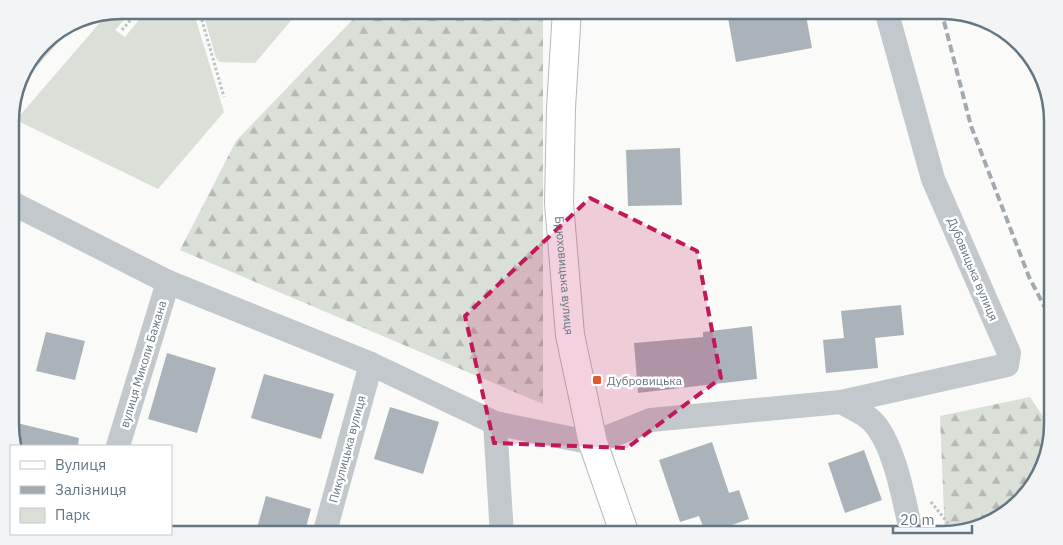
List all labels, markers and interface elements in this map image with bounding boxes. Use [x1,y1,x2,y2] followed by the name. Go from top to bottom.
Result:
[553,215,577,336] street label: Брюховицька вулиця
[944,215,1002,323] street label: Дубовицька вулиця
[116,298,170,429] street label: вулиця Миколи Бажана
[607,373,683,388] place label: Дубровицька
[591,374,603,386] marker: Дубровицька
[325,394,369,504] street label: Пикулицька вулиця
[10,445,172,535] legend
[55,455,106,474] text: Вулиця
[55,480,126,499] text: Залізниця
[893,502,972,534] scale bar
[55,505,90,524] text: Парк
[900,510,935,529] text: 20 m

